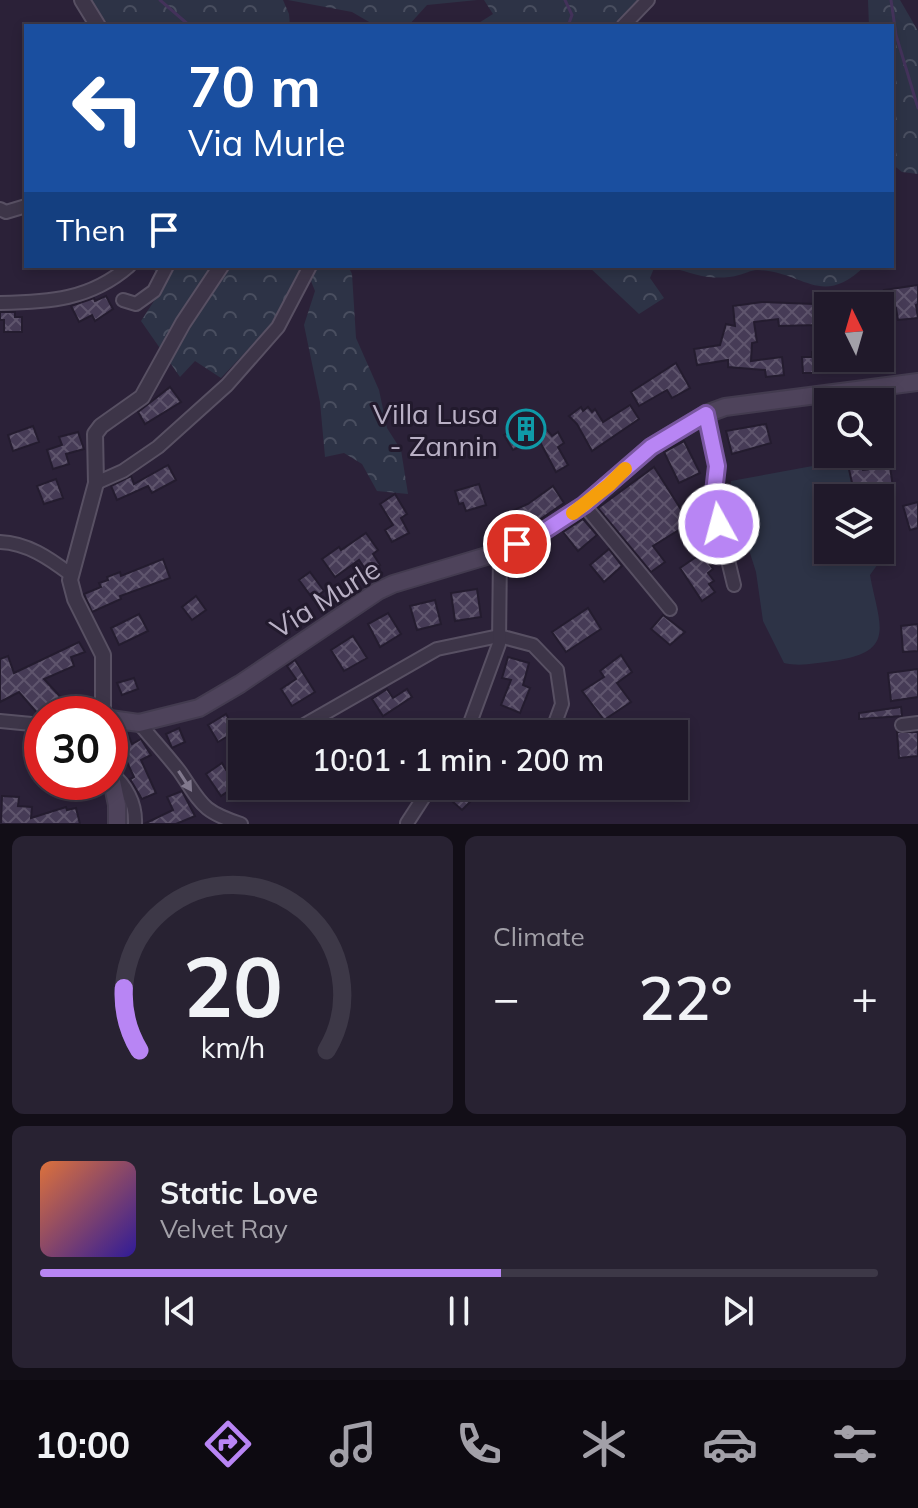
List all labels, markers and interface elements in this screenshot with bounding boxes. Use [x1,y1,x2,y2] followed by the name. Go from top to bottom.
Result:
[188,51,321,121] text: 70 m
[56,56,160,160] icon: left
[188,120,346,165] text: Via Murle
[142,208,186,252] icon: arrive
[56,211,126,249] text: Then
[814,292,894,372] north arrow
[814,292,894,564] map controls
[814,388,894,468] button: search
[373,396,498,463] place label: Villa Lusa - Zannin
[505,408,547,450] building icon: Villa Lusa - Zannin
[677,482,761,566] position arrow
[814,484,894,564] button: layers
[483,510,551,578] pin
[495,522,539,566] icon: arrive
[264,551,386,645] street label: Via Murle
[24,696,128,800] speed limit sign: 30
[312,741,604,779] text: 10:01 · 1 min · 200 m
[177,770,192,791] one-way arrow
[493,920,585,953] text: Climate
[183,933,282,1038] text: 20
[638,960,733,1035] text: 22°
[493,970,519,1025] text: −
[852,970,878,1025] text: +
[200,1029,265,1065] text: km/h
[160,1174,318,1212] text: Static Love
[160,1212,288,1245] text: Velvet Ray
[158,1289,202,1333] icon: previous
[437,1289,481,1333] icon: pause
[716,1289,760,1333] icon: next
[200,1416,256,1472] icon: directions
[325,1416,381,1472] icon: music
[451,1416,507,1472] icon: phone
[576,1416,632,1472] icon: climate
[702,1416,758,1472] icon: car
[827,1416,883,1472] icon: filters
[35,1422,130,1467] text: 10:00

